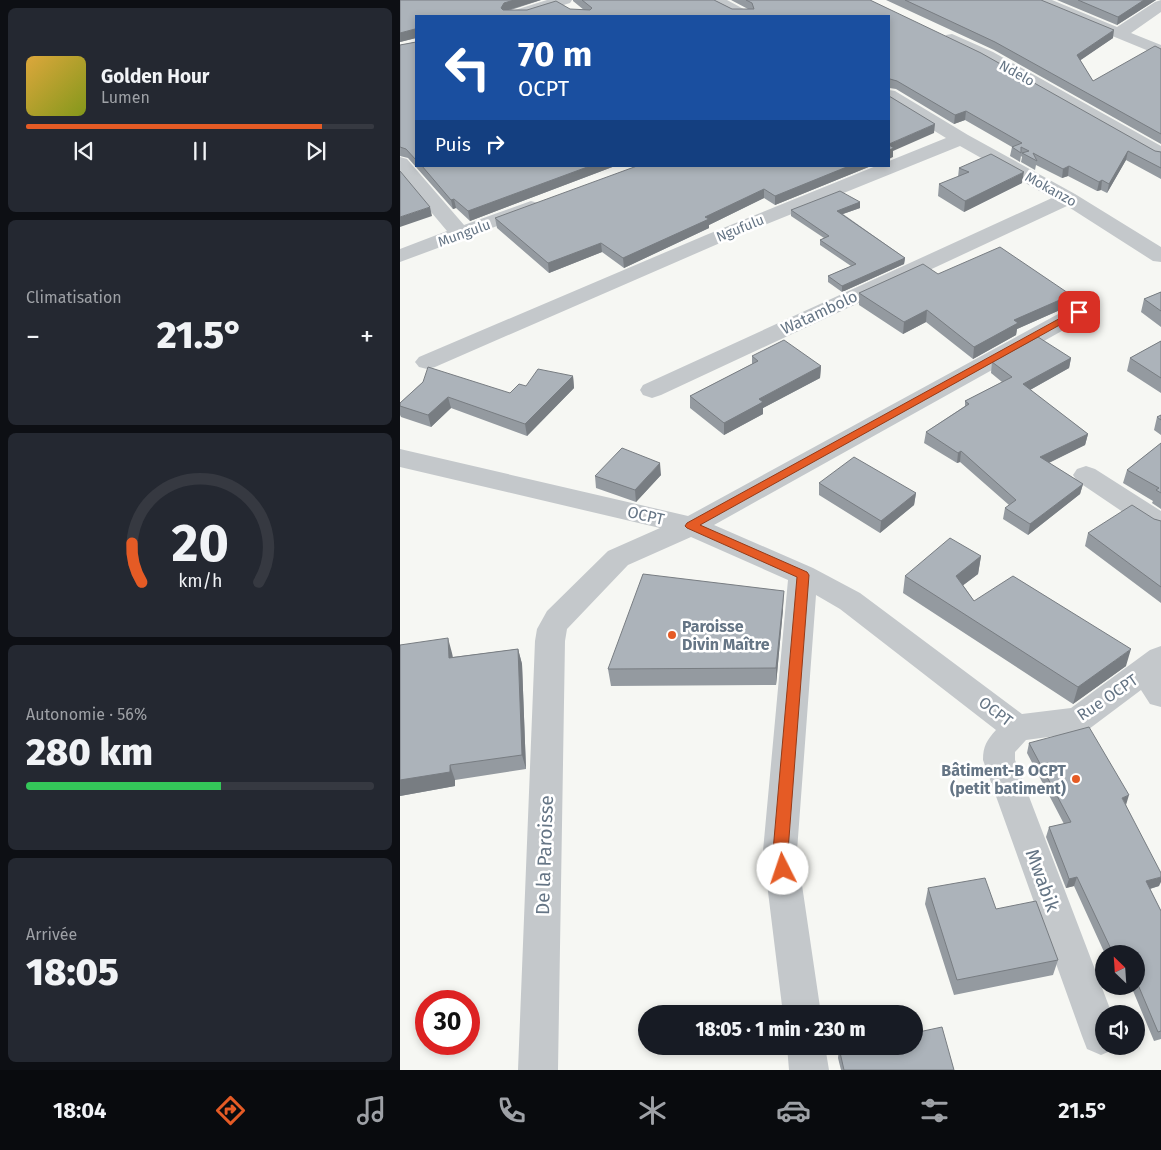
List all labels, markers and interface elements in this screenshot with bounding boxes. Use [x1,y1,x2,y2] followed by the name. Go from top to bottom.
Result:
[518,33,592,75] text: 70 m
[435,35,500,100] icon: left
[996,57,1037,90] street label: Ndelo
[101,65,210,88] text: Golden Hour
[518,75,569,102] text: OCPT
[101,88,150,107] text: Lumen
[481,130,509,158] icon: right
[435,133,471,156] text: Puis
[70,137,98,165] icon: previous
[186,137,214,165] icon: pause
[302,137,330,165] icon: next
[1022,168,1079,210] street label: Mokanzo
[714,211,767,246] street label: Ngufulu
[436,216,493,251] street label: Mungulu
[778,286,861,338] street label: Watambolo
[26,288,122,307] text: Climatisation
[1058,291,1100,333] pin
[1065,298,1093,326] icon: arrive
[157,312,243,358] text: 21.5°
[26,320,40,353] text: −
[360,320,374,353] text: +
[626,502,667,529] street label: OCPT
[171,512,229,575] text: 20
[178,570,222,592] text: km/h
[682,617,770,654] place label: Paroisse Divin Maître
[666,629,678,641] marker: Paroisse Divin Maître
[1073,670,1142,725] street label: Rue OCPT
[975,693,1017,731] street label: OCPT
[26,705,147,724] text: Autonomie · 56%
[26,729,153,775] text: 280 km
[941,761,1066,798] place label: Bâtiment-B OCPT (petit batiment)
[1070,773,1082,785] marker: Bâtiment-B OCPT (petit batiment)
[531,795,558,915] street label: De la Paroisse
[756,842,808,894] position arrow
[1021,846,1065,915] street label: Mwabik
[26,925,77,944] text: Arrivée
[1095,945,1145,995] north arrow
[1095,945,1145,1055] map controls
[26,949,119,995] text: 18:05
[415,990,480,1055] speed limit sign: 30
[1095,1005,1145,1055] button: sound
[696,1018,865,1041] text: 18:05 · 1 min · 230 m
[213,1093,248,1128] icon: directions
[354,1093,389,1128] icon: music
[494,1093,529,1128] icon: phone
[635,1093,670,1128] icon: climate
[776,1093,811,1128] icon: car
[917,1093,952,1128] icon: filters
[53,1097,107,1124] text: 18:04
[1058,1097,1108,1124] text: 21.5°

